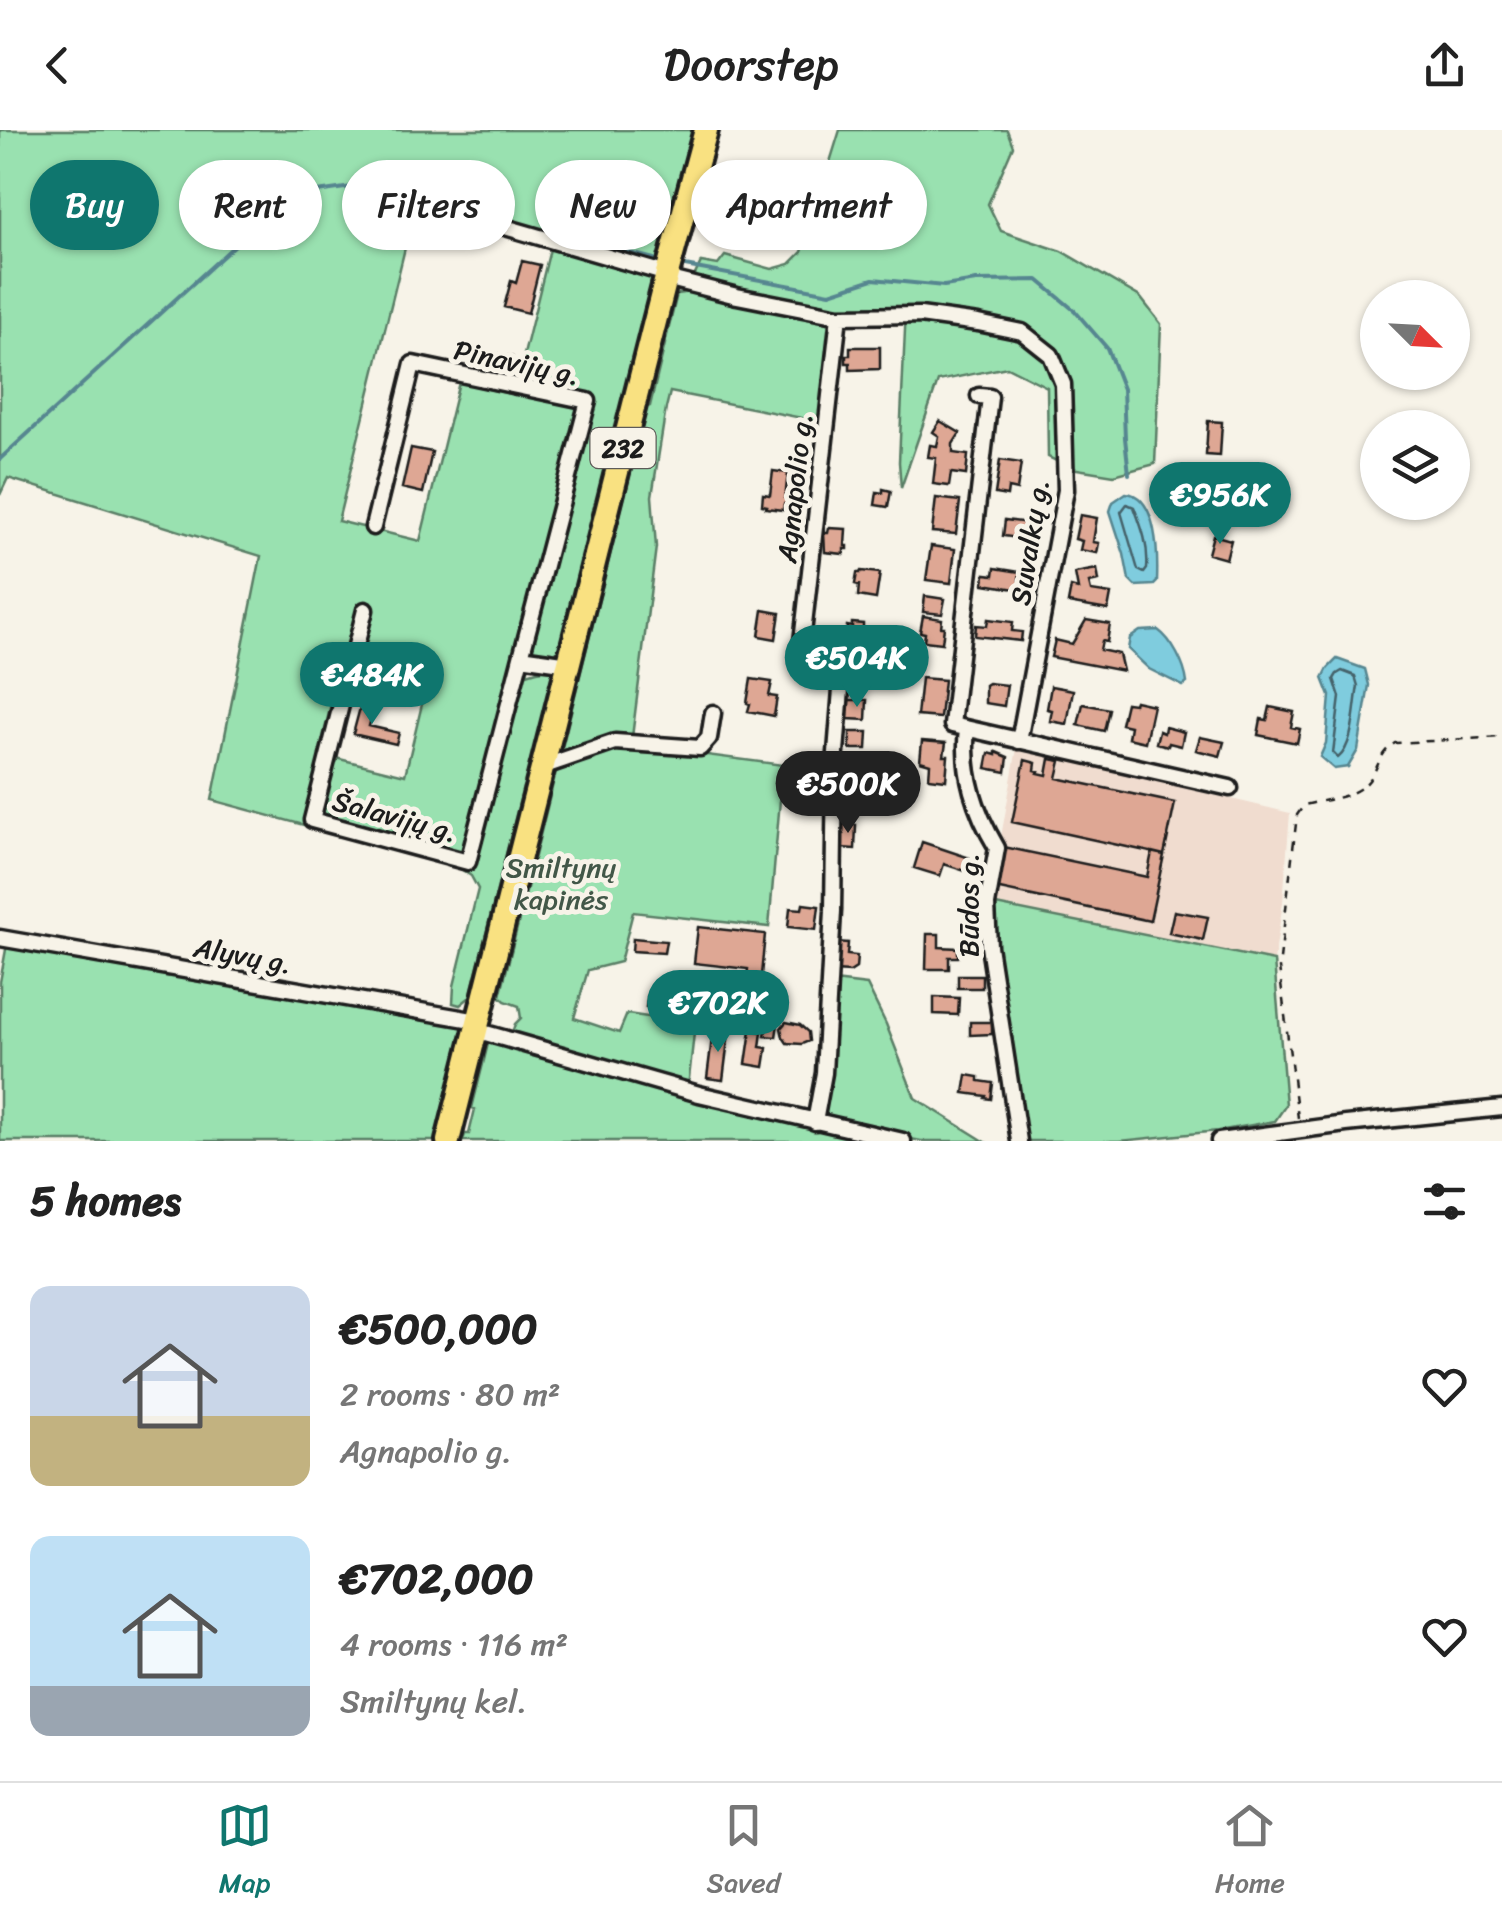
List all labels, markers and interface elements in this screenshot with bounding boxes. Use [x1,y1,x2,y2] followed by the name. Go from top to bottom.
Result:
[663,25,839,105] text: Doorstep
[30,38,85,93] icon: back
[1417,38,1472,93] icon: share
[30,160,159,250] chip: Buy
[179,160,322,250] chip: Rent
[342,160,515,250] chip: Filters
[535,160,671,250] chip: New
[691,160,927,250] chip: Apartment
[1360,280,1470,390] north arrow
[1360,280,1470,520] map controls
[449,325,584,400] street label: Pinavijų g.
[1360,410,1470,520] button: layers
[762,411,827,566] street label: Agnapolio g.
[590,428,656,468] road number: 232
[1150,462,1290,547] pin: €956K
[1171,466,1269,523] text: €956K
[995,475,1064,609] street label: Suvalkų g.
[787,625,927,710] pin: €504K
[807,629,907,686] text: €504K
[302,642,442,727] pin: €484K
[322,646,422,703] text: €484K
[778,751,918,836] pin: €500K
[798,755,898,812] text: €500K
[327,776,463,857] street label: Šalavijų g.
[506,843,616,924] park label: Smiltynų kapinės
[944,853,993,957] street label: Būdos g.
[189,923,296,988] street label: Alyvų g.
[648,970,788,1055] pin: €702K
[669,974,767,1031] text: €702K
[30,1164,181,1238] text: 5 homes
[1417,1174,1472,1229] icon: filters
[340,1292,538,1366] text: €500,000
[110,1326,230,1446] icon: home
[1417,1359,1472,1414] icon: heart
[340,1366,560,1423] text: 2 rooms · 80 m²
[340,1423,512,1480] text: Agnapolio g.
[340,1542,534,1616] text: €702,000
[110,1576,230,1696] icon: home
[1417,1609,1472,1664] icon: heart
[340,1616,568,1673] text: 4 rooms · 116 m²
[340,1673,527,1730] text: Smiltynų kel.
[217,1798,272,1907] tab: Map
[707,1798,780,1907] tab: Saved
[1215,1798,1285,1907] tab: Home

